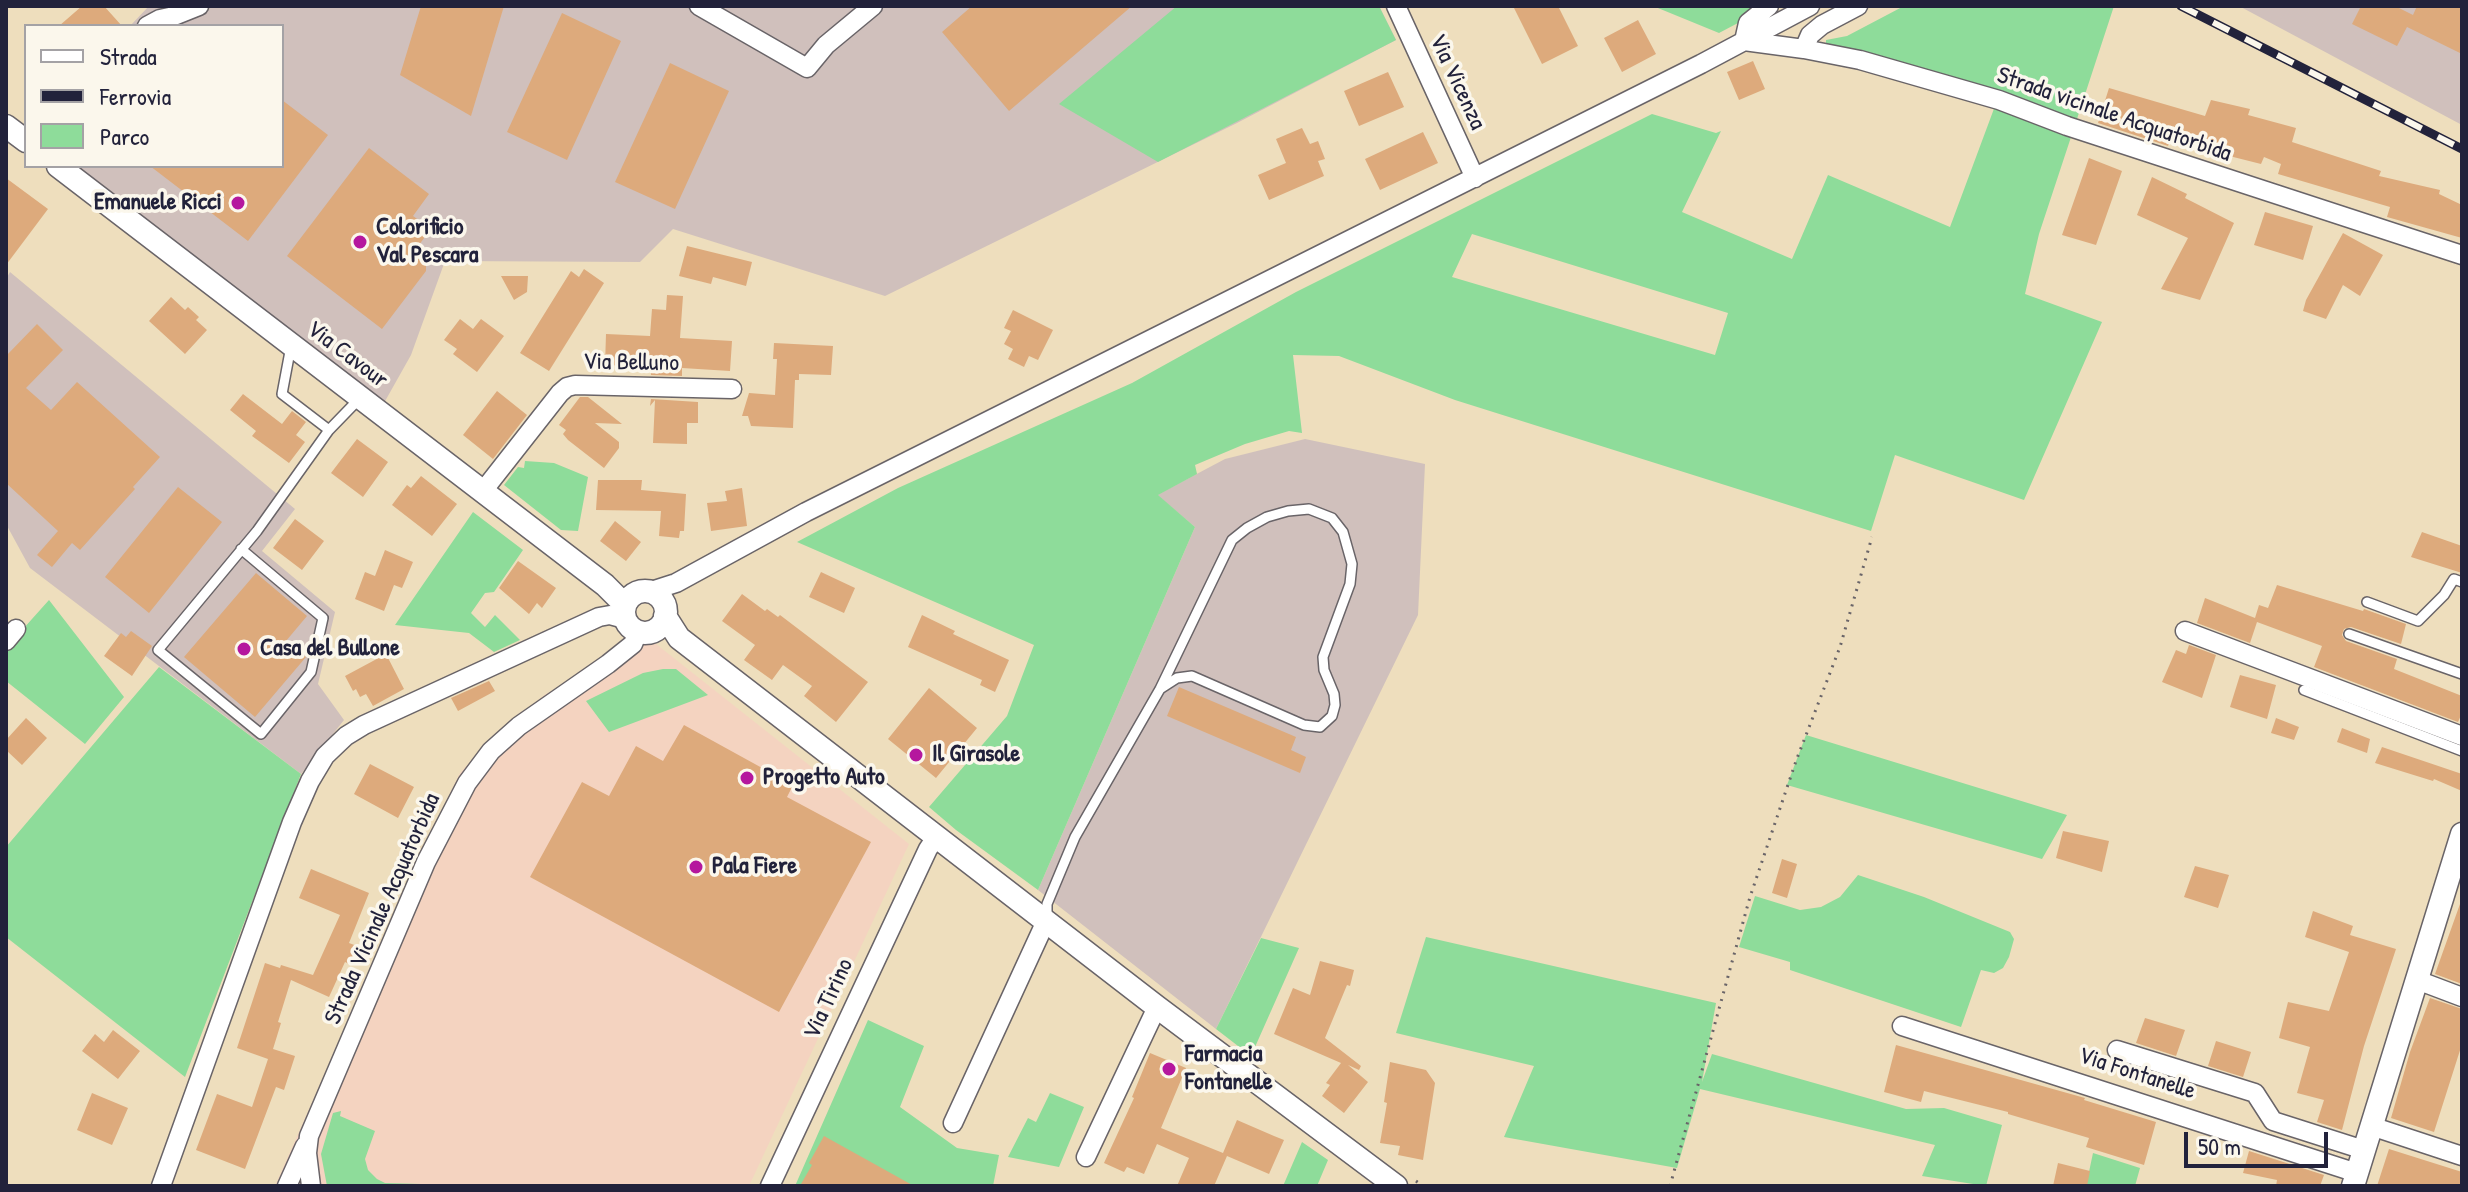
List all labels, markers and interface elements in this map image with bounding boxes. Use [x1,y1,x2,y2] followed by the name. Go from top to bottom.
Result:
[24,24,284,168] legend
[1422,30,1492,134] street label: Via Vicenza
[100,40,157,72] text: Strada
[1993,61,2235,169] street label: Strada vicinale Acquatorbida
[100,80,171,112] text: Ferrovia
[100,120,149,152] text: Parco
[94,189,222,217] place label: Emanuele Ricci
[229,194,247,212] marker: Emanuele Ricci
[376,214,479,270] place label: Colorificio Val Pescara
[351,233,369,251] marker: Colorificio Val Pescara
[301,315,393,395] street label: Via Cavour
[583,348,679,378] street label: Via Belluno
[260,635,400,663] place label: Casa del Bullone
[235,640,253,658] marker: Casa del Bullone
[932,741,1020,769] place label: Il Girasole
[907,746,925,764] marker: Il Girasole
[763,764,885,792] place label: Progetto Auto
[738,769,756,787] marker: Progetto Auto
[319,789,447,1029] street label: Strada Vicinale Acquatorbida
[712,853,797,881] place label: Pala Fiere
[687,858,705,876] marker: Pala Fiere
[798,954,860,1044] street label: Via Tirino
[1185,1041,1272,1097] place label: Farmacia Fontanelle
[2075,1042,2199,1106] street label: Via Fontanelle
[1160,1060,1178,1078] marker: Farmacia Fontanelle
[2188,1116,2332,1166] scale bar
[2198,1130,2241,1162] text: 50 m

